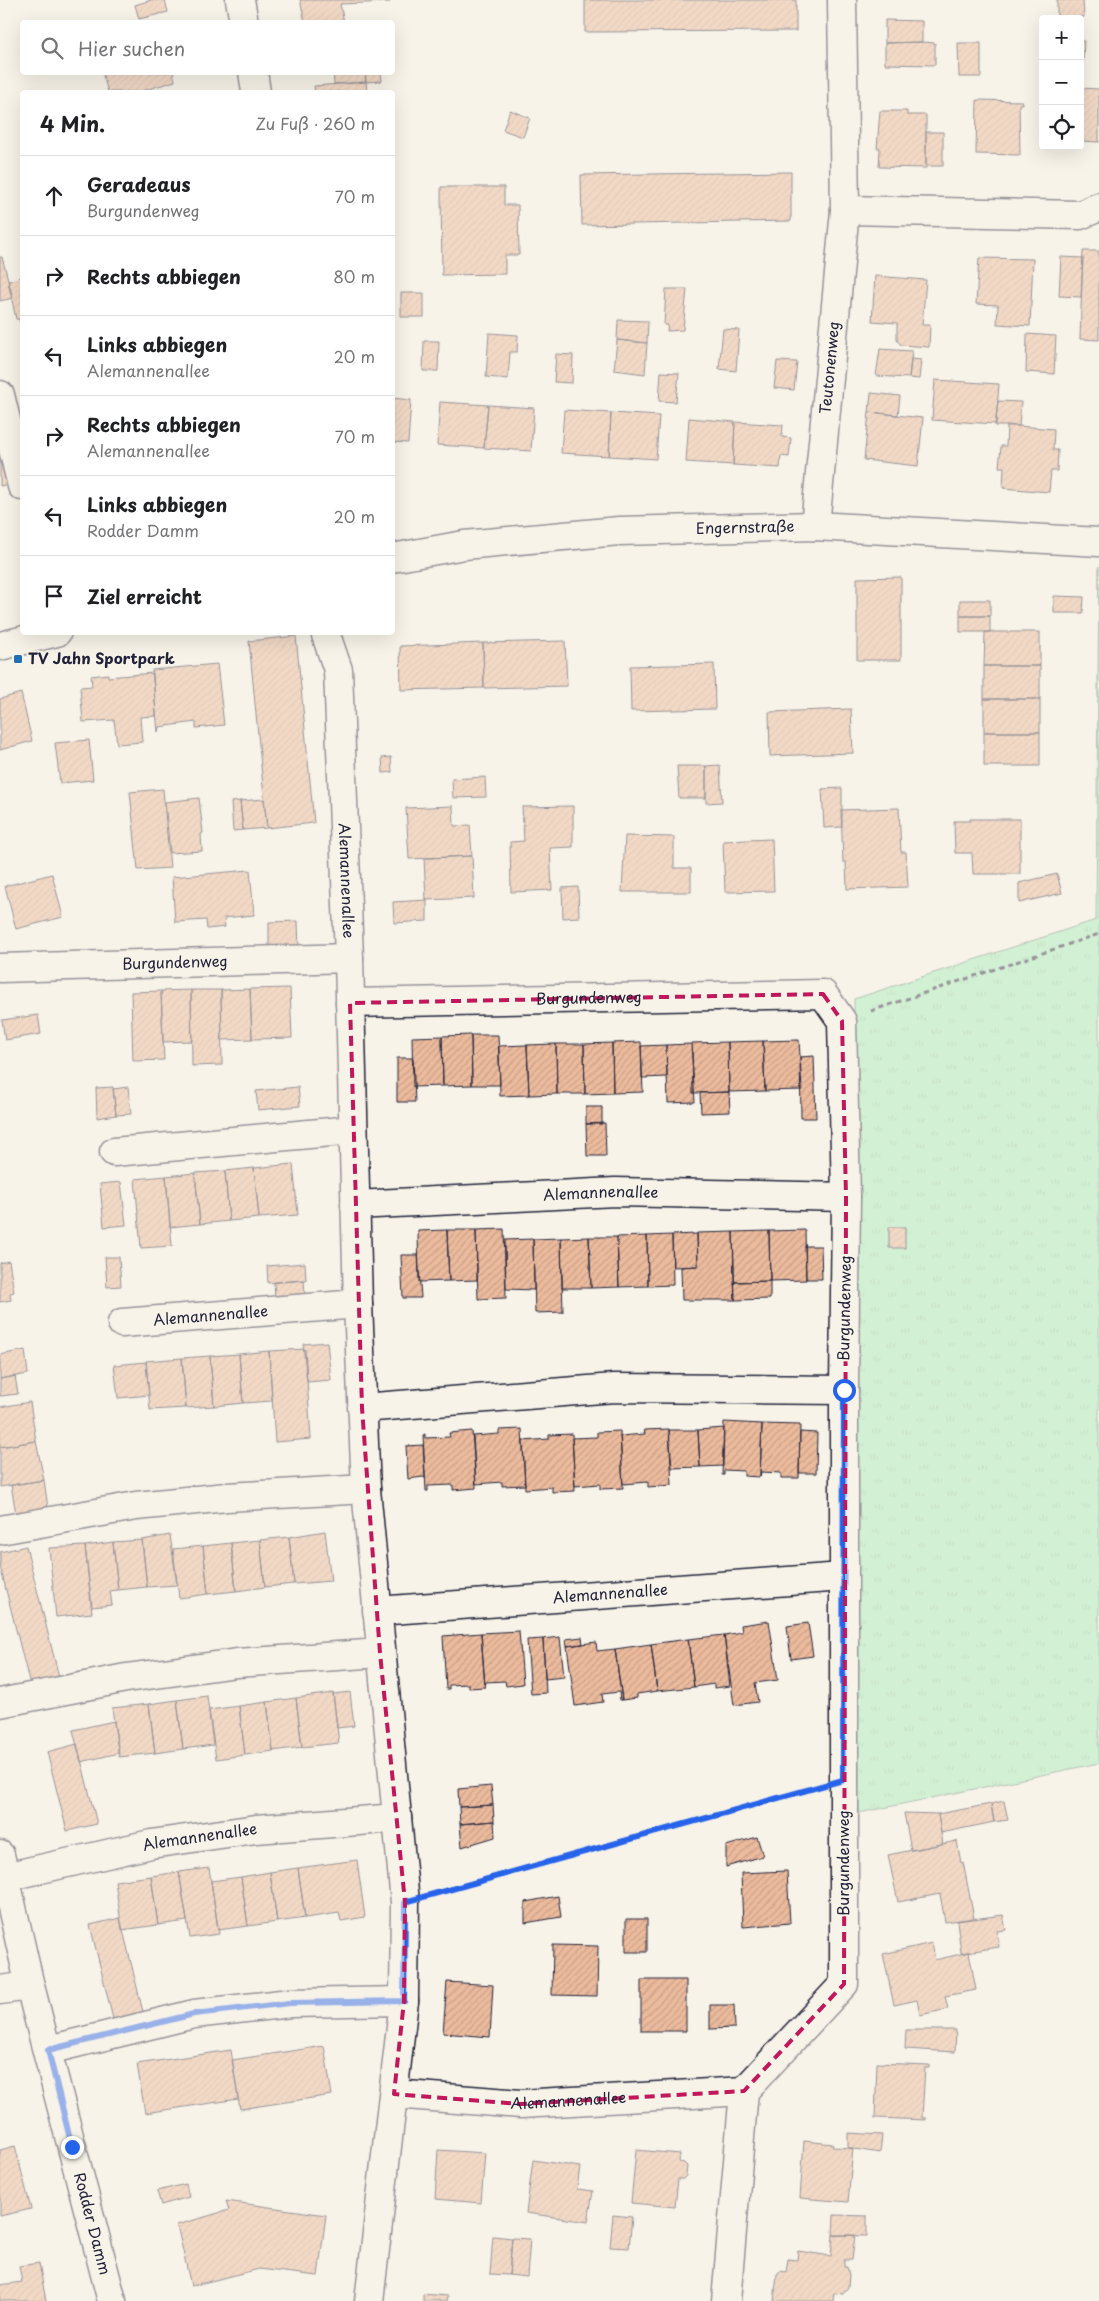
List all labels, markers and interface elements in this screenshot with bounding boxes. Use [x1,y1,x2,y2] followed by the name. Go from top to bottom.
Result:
[1039,15,1084,150] map controls
[1039,15,1084,60] button: +
[20,20,395,75] search box
[38,34,66,62] icon: search
[78,34,185,62] text: Hier suchen
[1039,60,1084,105] button: −
[1039,105,1084,150] button: locate
[40,107,105,139] text: 4 Min.
[256,111,375,135] text: Zu Fuß · 260 m
[87,170,191,198] text: Geradeaus
[40,182,68,210] icon: ahead
[335,184,375,208] text: 70 m
[87,198,200,222] text: Burgundenweg
[40,262,68,290] icon: right
[87,262,241,290] text: Rechts abbiegen
[333,264,375,288] text: 80 m
[813,320,844,415] street label: Teutonenweg
[87,330,227,358] text: Links abbiegen
[40,342,68,370] icon: left
[334,344,375,368] text: 20 m
[87,358,210,382] text: Alemannenallee
[87,410,241,438] text: Rechts abbiegen
[40,422,68,450] icon: right
[335,424,375,448] text: 70 m
[87,438,210,462] text: Alemannenallee
[87,490,227,518] text: Links abbiegen
[40,502,68,530] icon: left
[334,504,375,528] text: 20 m
[696,514,795,539] street label: Engernstraße
[87,518,199,542] text: Rodder Damm
[40,582,68,610] icon: arrive
[87,582,202,610] text: Ziel erreicht
[28,646,175,669] place label: TV Jahn Sportpark
[12,653,24,665] marker: TV Jahn Sportpark
[334,823,361,939] street label: Alemannenallee
[122,948,228,974] street label: Burgundenweg
[536,984,642,1009] street label: Burgundenweg
[542,1179,659,1206] street label: Alemannenallee
[831,1255,856,1361] street label: Burgundenweg
[152,1298,269,1330] street label: Alemannenallee
[833,1379,856,1402] route start
[552,1577,669,1608] street label: Alemannenallee
[831,1810,854,1916] street label: Burgundenweg
[140,1816,258,1856] street label: Alemannenallee
[510,2085,627,2114] street label: Alemannenallee
[61,2136,84,2159] route end
[69,2170,118,2277] street label: Rodder Damm

